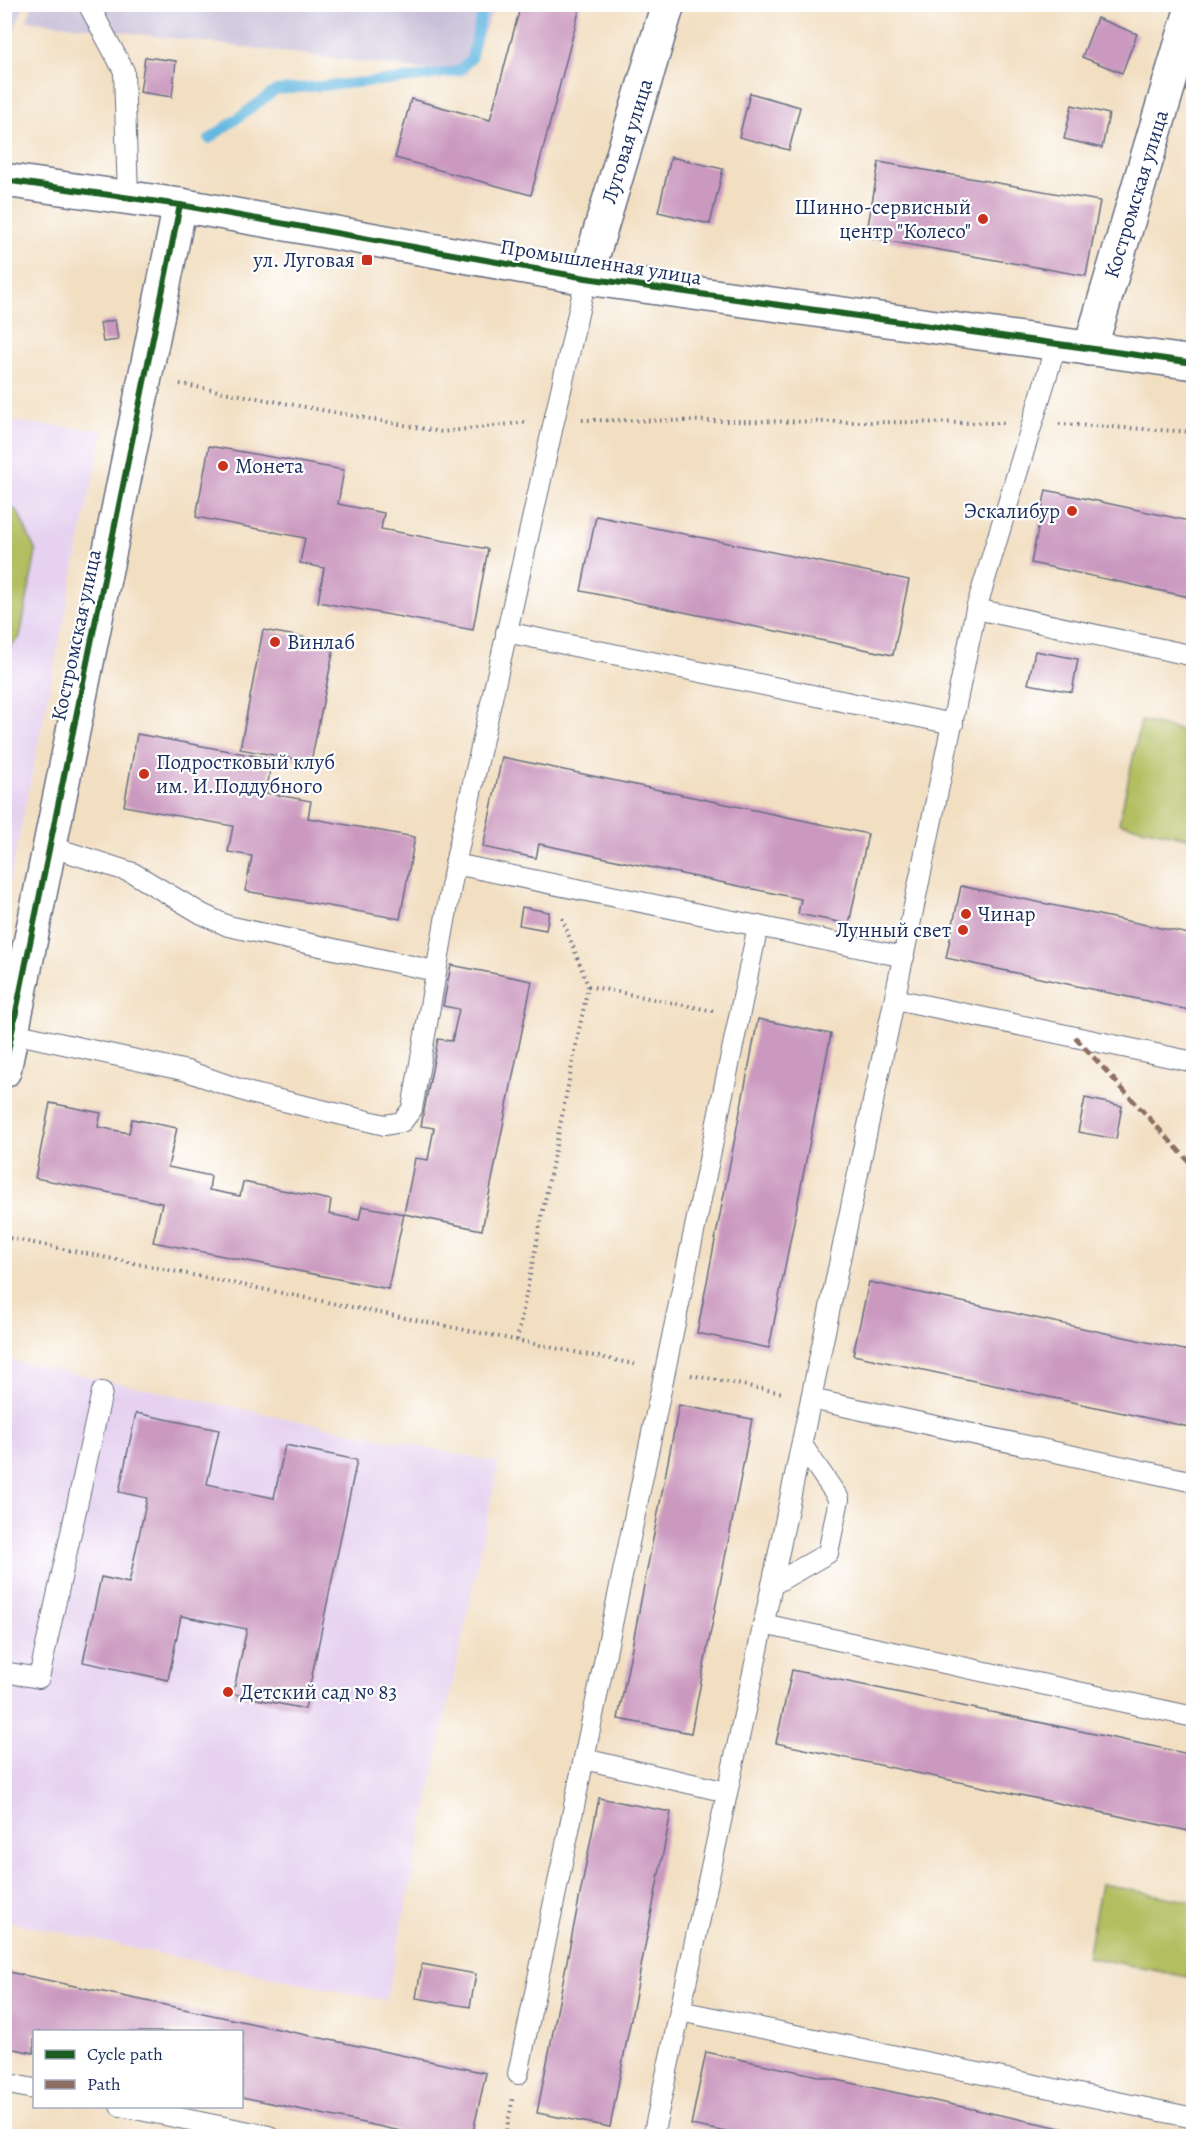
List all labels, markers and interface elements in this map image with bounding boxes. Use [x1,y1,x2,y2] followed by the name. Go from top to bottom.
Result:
[595,75,659,207] street label: Луговая улица
[1097,106,1175,282] street label: Костромская улица
[794,193,971,245] place label: Шинно-сервисный центр "Колесо"
[976,212,990,226] marker: Шинно-сервисный центр "Колесо"
[498,232,704,292] street label: Промышленная улица
[252,246,355,274] place label: ул. Луговая
[360,253,374,267] marker: ул. Луговая
[235,452,304,480] place label: Монета
[216,459,230,473] marker: Монета
[964,497,1060,525] place label: Эскалибур
[1065,504,1079,518] marker: Эскалибур
[44,546,108,723] street label: Костромская улица
[287,628,355,656] place label: Винлаб
[268,635,282,649] marker: Винлаб
[156,748,335,800] place label: Подростковый клуб им. И.Поддубного
[137,767,151,781] marker: Подростковый клуб им. И.Поддубного
[978,900,1036,928] place label: Чинар
[959,907,973,921] marker: Чинар
[836,916,951,944] place label: Лунный свет
[956,923,970,937] marker: Лунный свет
[240,1678,397,1706] place label: Детский сад № 83
[221,1685,235,1699] marker: Детский сад № 83
[33,2030,243,2108] legend
[87,2042,163,2066] text: Cycle path
[87,2072,121,2096] text: Path

